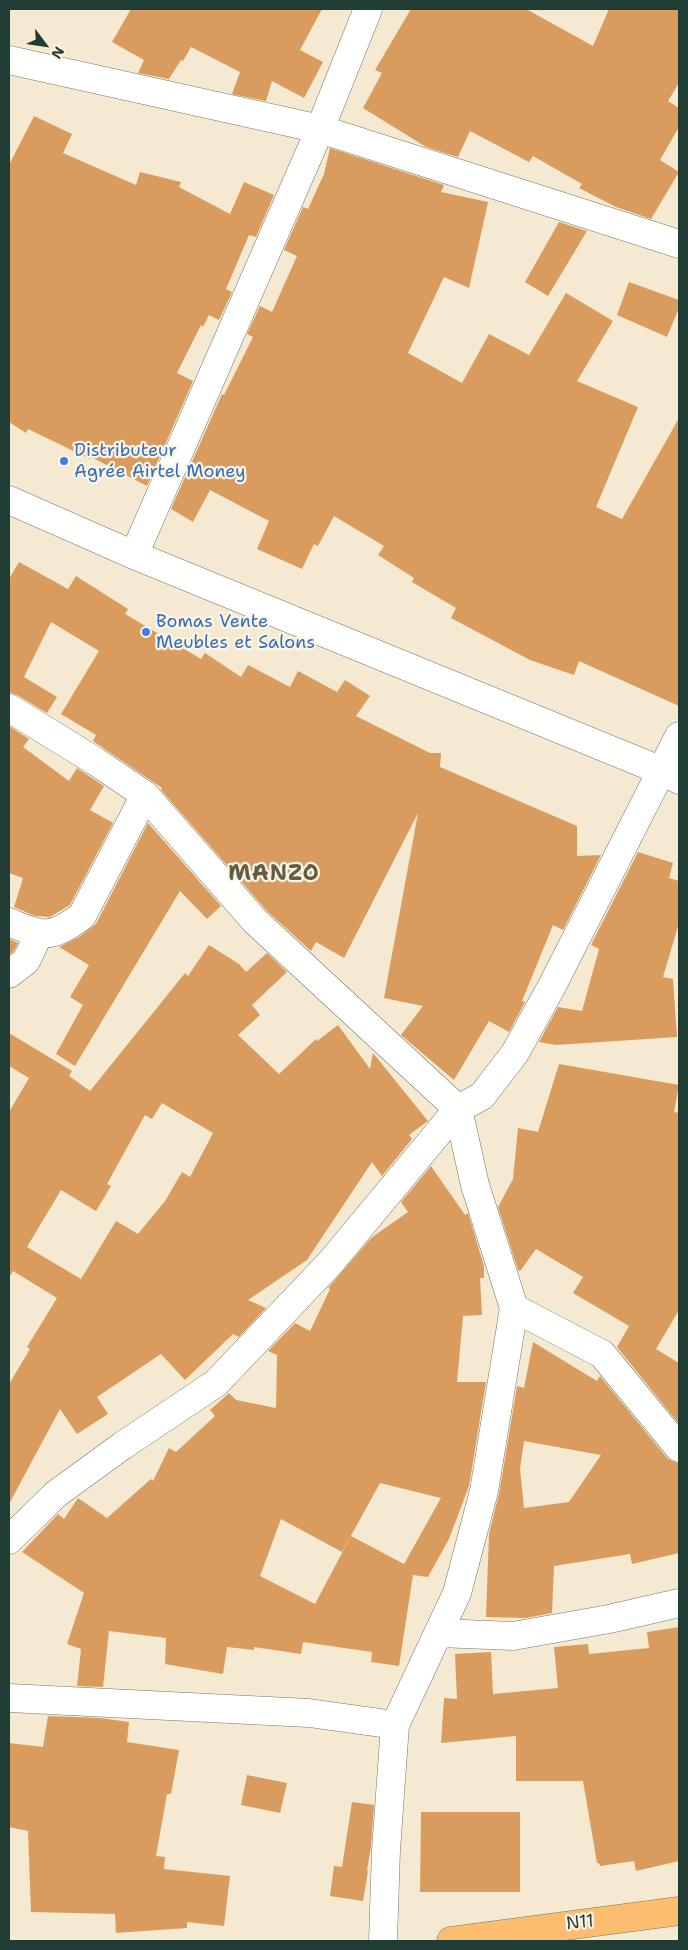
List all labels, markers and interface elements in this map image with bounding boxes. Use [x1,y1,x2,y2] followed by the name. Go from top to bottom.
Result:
[20,20,70,70] north arrow
[47,43,68,62] text: N
[74,440,246,482] place label: Distributeur Agrée Airtel Money
[58,455,70,467] marker: Distributeur Agrée Airtel Money
[156,611,315,654] place label: Bomas Vente Meubles et Salons
[140,626,152,638] marker: Bomas Vente Meubles et Salons
[228,861,320,887] district label: MANZO
[565,1911,595,1935] street label: N11

